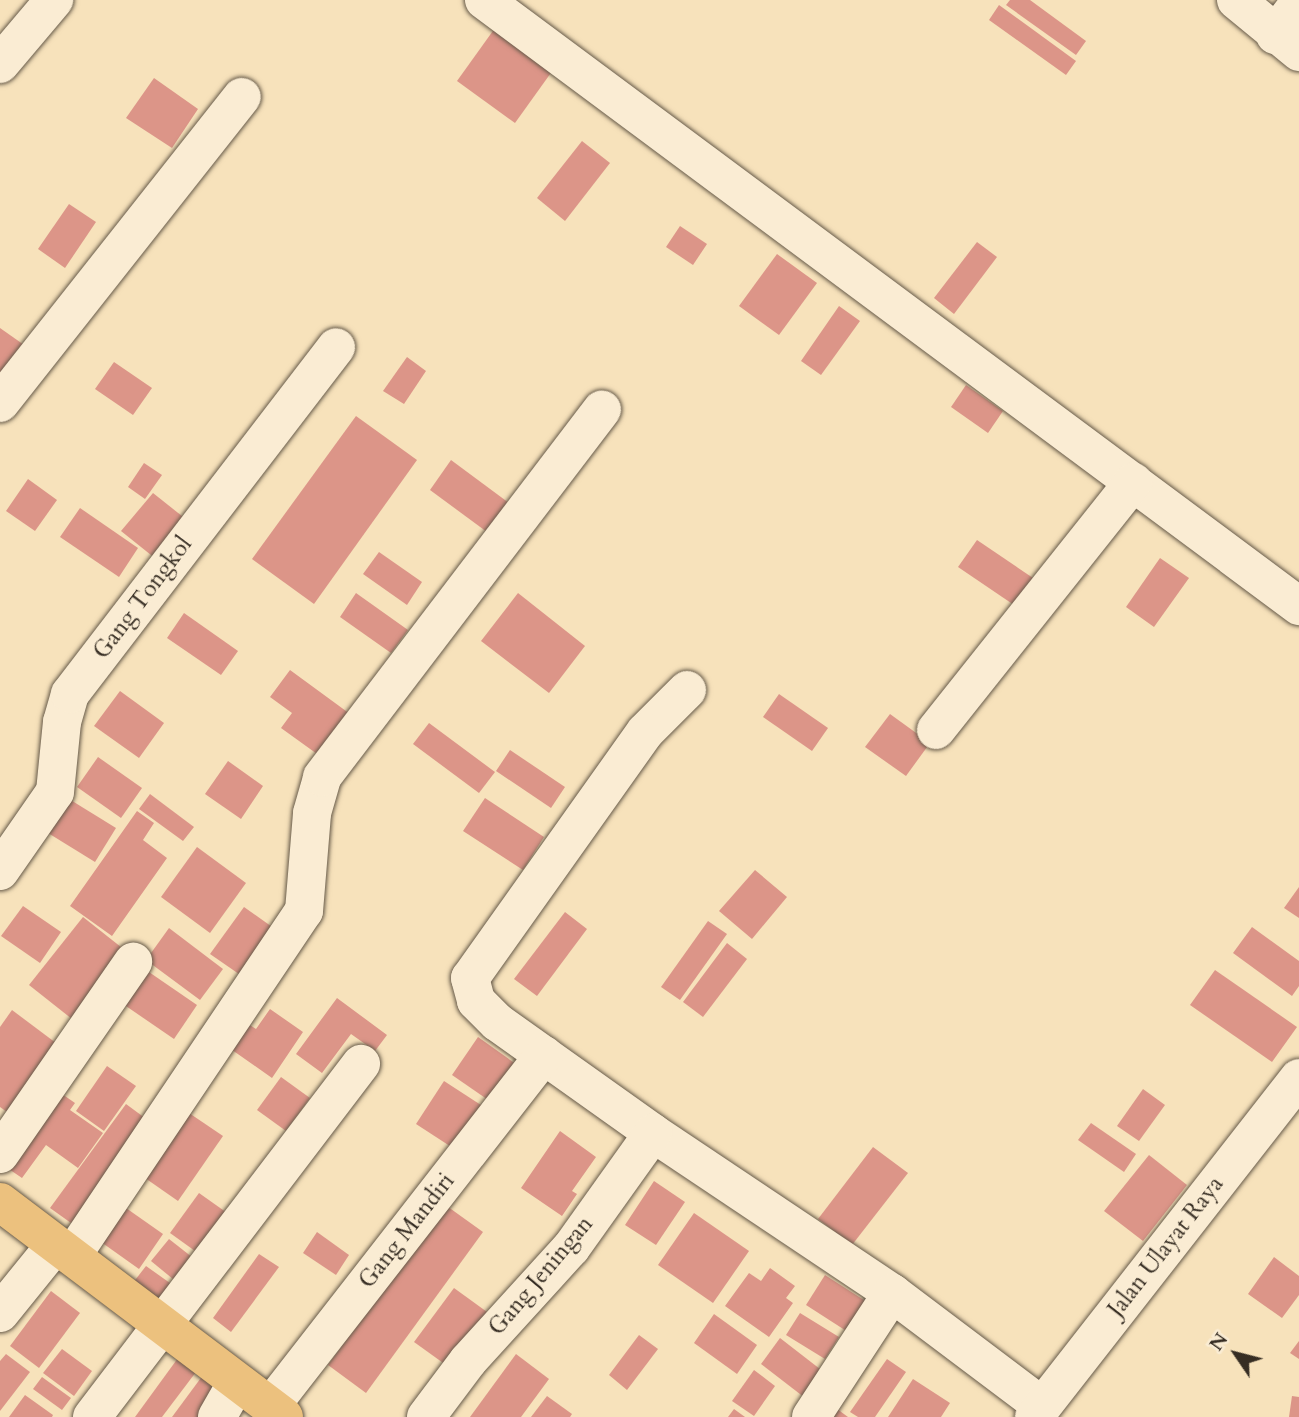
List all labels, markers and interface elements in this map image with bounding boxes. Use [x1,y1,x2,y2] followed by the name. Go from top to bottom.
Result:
[88,531,198,665] street label: Gang Tongkol
[353,1168,461,1294] street label: Gang Mandiri
[1103,1171,1229,1323] street label: Jalan Ulayat Raya
[483,1211,599,1341] street label: Gang Jeningan
[1201,1319,1271,1389] north arrow
[1203,1328,1234,1356] text: N

